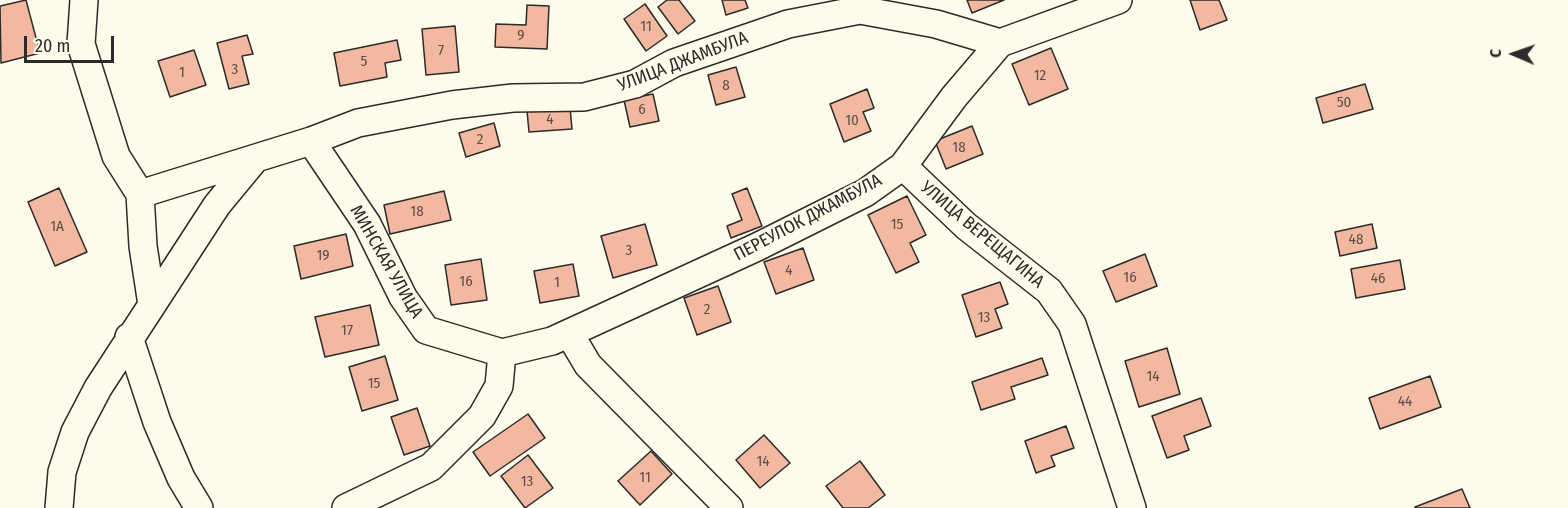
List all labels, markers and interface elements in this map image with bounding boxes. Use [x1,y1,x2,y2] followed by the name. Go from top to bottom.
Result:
[640,18,652,36] house number: 11
[27,24,117,62] scale bar
[1484,24,1544,84] north arrow
[517,27,525,45] house number: 9
[615,27,751,97] street label: УЛИЦА ДЖАМБУЛА
[35,35,70,57] text: 20 m
[438,42,444,60] house number: 7
[1486,49,1505,58] text: С
[361,53,367,71] house number: 5
[232,61,238,79] house number: 3
[179,64,185,82] house number: 1
[1034,67,1046,85] house number: 12
[722,77,730,95] house number: 8
[1337,94,1351,112] house number: 50
[638,101,646,119] house number: 6
[546,111,554,129] house number: 4
[845,112,859,130] house number: 10
[477,131,483,149] house number: 2
[952,139,966,157] house number: 18
[730,170,886,266] street label: ПЕРЕУЛОК ДЖАМБУЛА
[916,177,1048,293] street label: УЛИЦА ВЕРЕЩАГИНА
[345,202,427,322] street label: МИНСКАЯ УЛИЦА
[410,203,424,221] house number: 18
[891,216,903,234] house number: 15
[50,218,64,236] house number: 1А
[1349,231,1363,249] house number: 48
[626,242,632,260] house number: 3
[316,247,330,265] house number: 19
[785,262,793,280] house number: 4
[1123,269,1137,287] house number: 16
[1371,270,1385,288] house number: 46
[459,273,473,291] house number: 16
[554,274,560,292] house number: 1
[704,301,710,319] house number: 2
[978,309,990,327] house number: 13
[341,322,353,340] house number: 17
[1146,368,1160,386] house number: 14
[368,375,380,393] house number: 15
[1398,393,1412,411] house number: 44
[756,453,770,471] house number: 14
[639,469,651,487] house number: 11
[521,473,533,491] house number: 13

